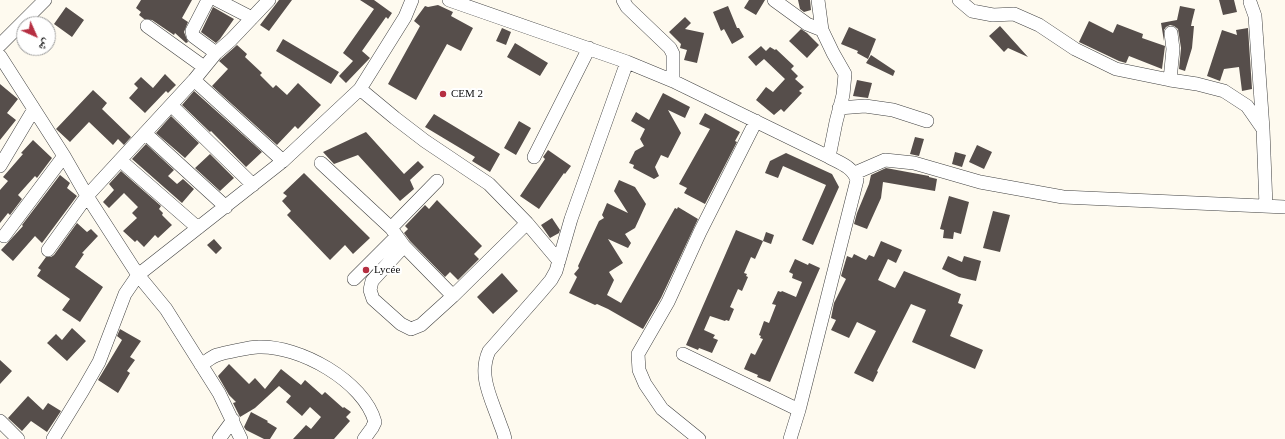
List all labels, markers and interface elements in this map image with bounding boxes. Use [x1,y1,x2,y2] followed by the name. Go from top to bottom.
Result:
[16,16,56,56] north arrow
[33,33,55,55] text: ش
[451,87,484,101] place label: CEM 2
[438,89,448,99] marker: CEM 2
[374,263,404,277] place label: Lycée
[361,265,371,275] marker: Lycée

